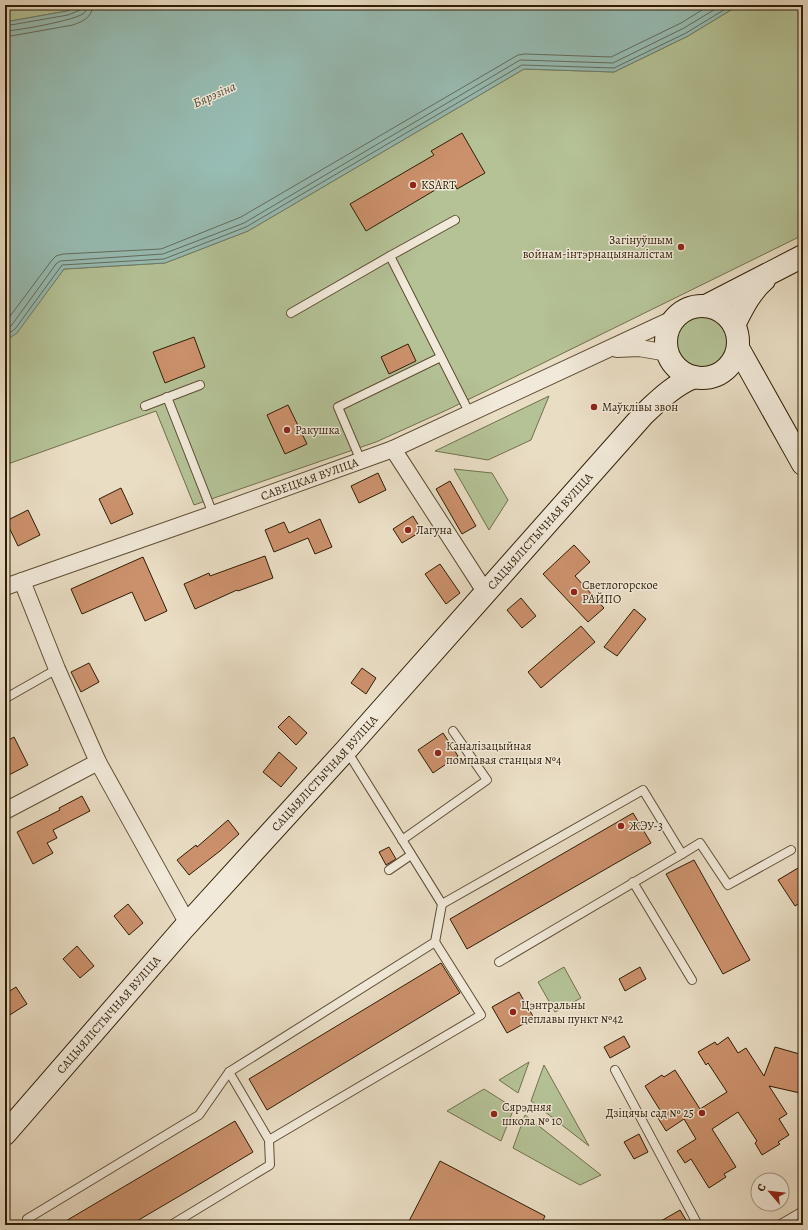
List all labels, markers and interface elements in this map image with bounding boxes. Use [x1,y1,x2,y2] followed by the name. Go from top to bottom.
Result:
[190,77,238,111] water label: Бярэзіна
[421,177,456,193] place label: KSART
[408,180,418,190] marker: KSART
[523,232,673,262] place label: Загінуўшым войнам-інтэрнацыяналістам
[676,242,686,252] marker: Загінуўшым войнам-інтэрнацыяналістам
[602,399,678,415] place label: Маўклівы звон
[589,402,599,412] marker: Маўклівы звон
[295,422,340,438] place label: Ракушка
[282,425,292,435] marker: Ракушка
[258,454,362,504] street label: САВЕЦКАЯ ВУЛІЦА
[484,469,597,593] street label: САЦЫЯЛІСТЫЧНАЯ ВУЛІЦА
[416,522,453,538] place label: Лагуна
[403,525,413,535] marker: Лагуна
[582,577,658,607] place label: Светлогорское РАЙПО
[569,587,579,597] marker: Светлогорское РАЙПО
[268,711,382,835] street label: САЦЫЯЛІСТЫЧНАЯ ВУЛІЦА
[446,738,562,768] place label: Каналізацыйная помпавая станцыя №4
[433,748,443,758] marker: Каналізацыйная помпавая станцыя №4
[629,818,663,834] place label: ЖЭУ-3
[616,821,626,831] marker: ЖЭУ-3
[53,952,165,1077] street label: САЦЫЯЛІСТЫЧНАЯ ВУЛІЦА
[521,997,624,1027] place label: Цэнтральны цеплавы пункт №42
[508,1007,518,1017] marker: Цэнтральны цеплавы пункт №42
[502,1099,562,1129] place label: Сярэдняя школа № 10
[606,1105,694,1121] place label: Дзіцячы сад № 25
[697,1108,707,1118] marker: Дзіцячы сад № 25
[489,1109,499,1119] marker: Сярэдняя школа № 10
[750,1172,790,1212] north arrow
[753,1181,770,1194] text: С

